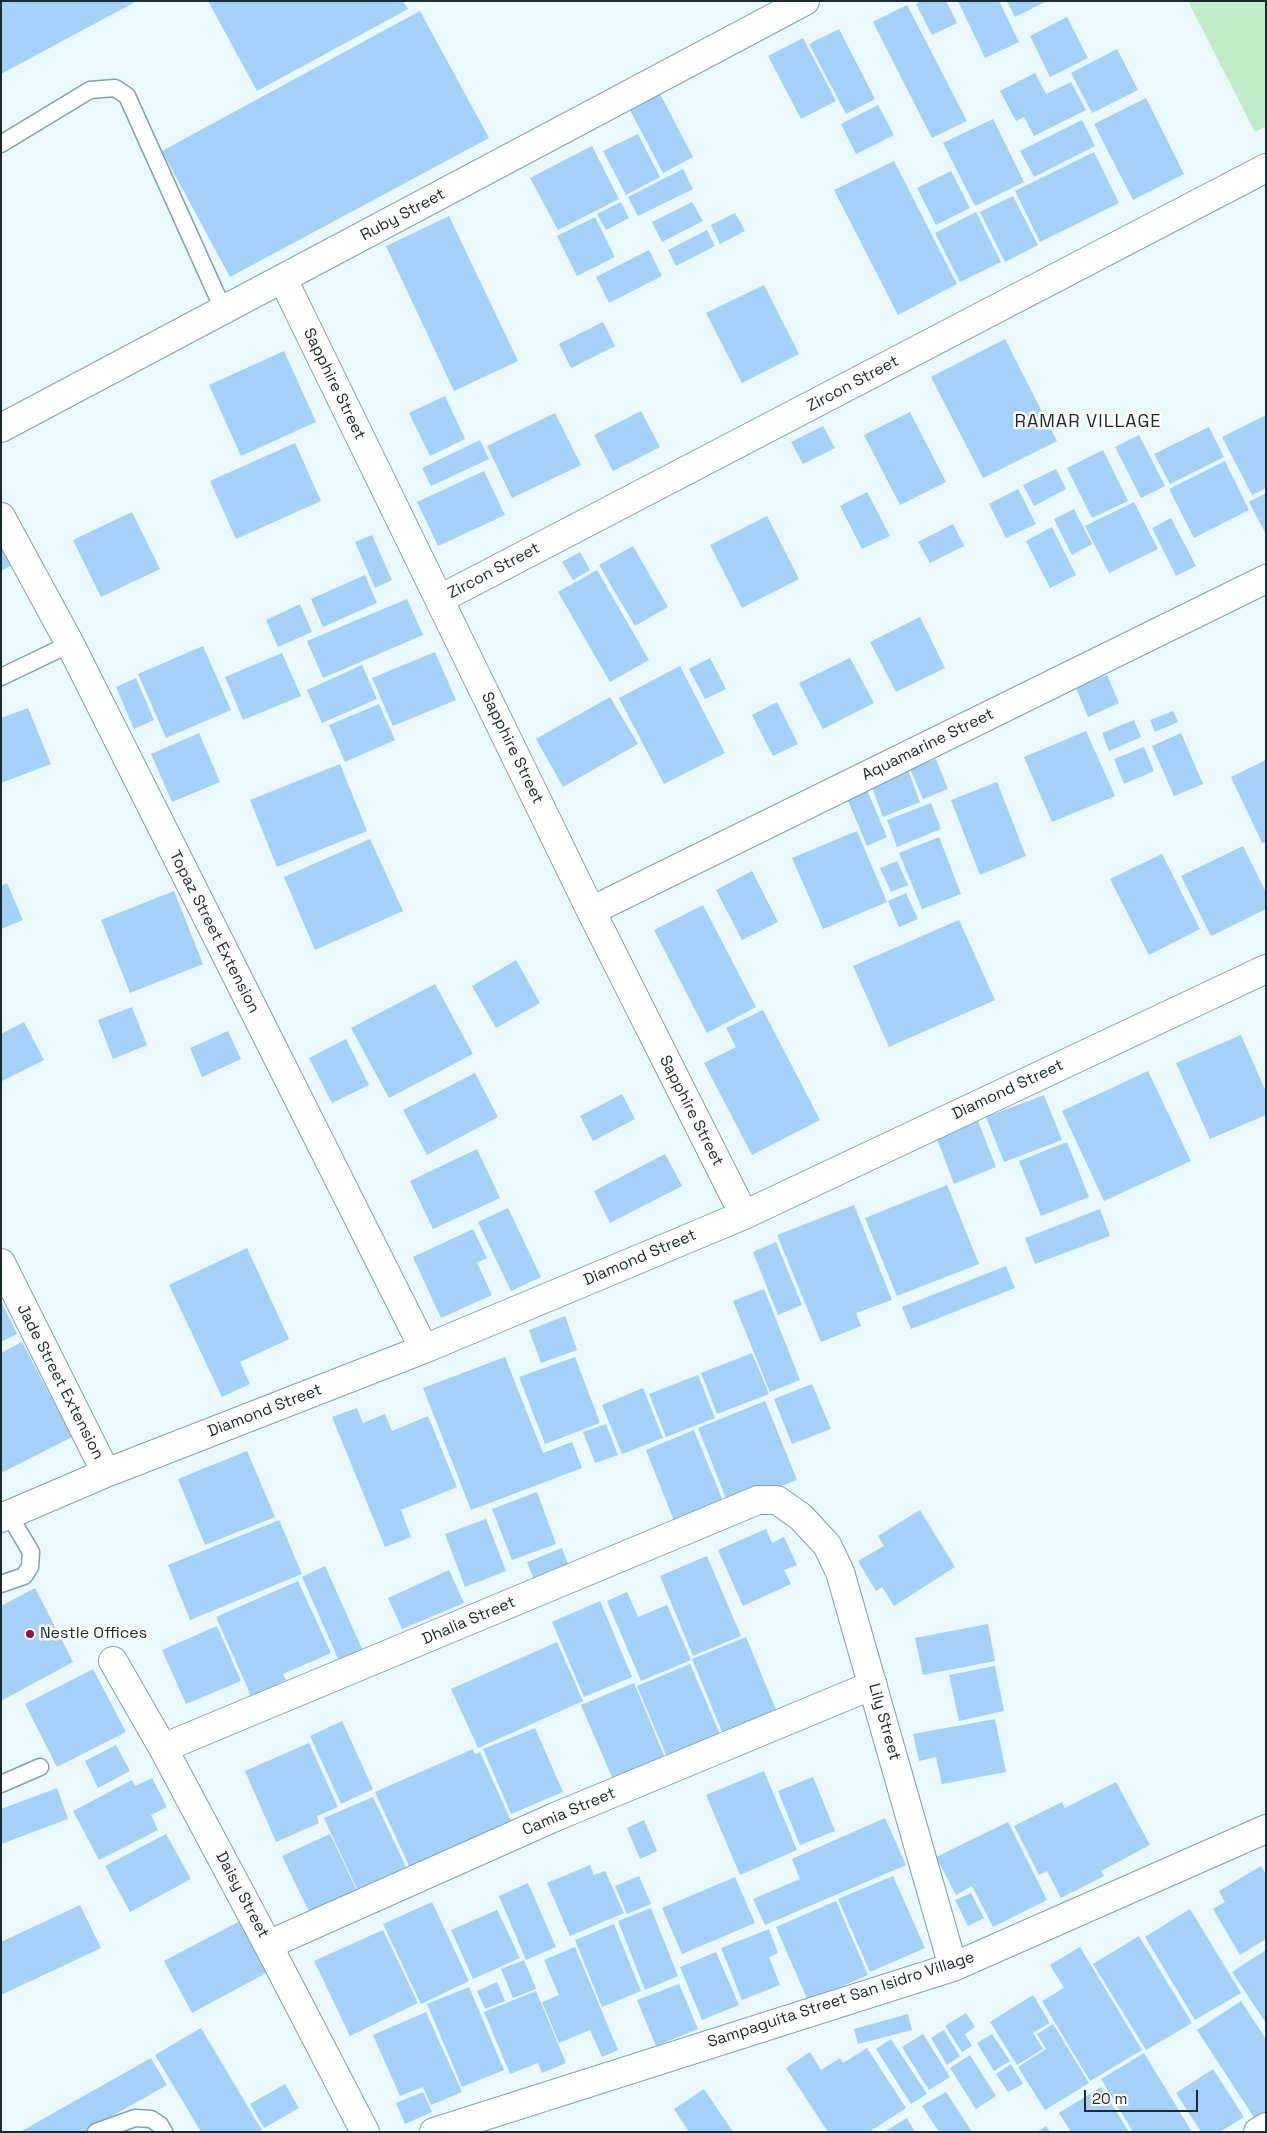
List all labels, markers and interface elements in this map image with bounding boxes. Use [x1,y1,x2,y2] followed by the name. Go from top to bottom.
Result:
[357,185,449,245] street label: Ruby Street
[299,325,369,443] street label: Sapphire Street
[804,352,902,416] street label: Zircon Street
[1013,411,1163,433] district label: RAMAR VILLAGE
[445,539,543,603] street label: Zircon Street
[477,689,547,807] street label: Sapphire Street
[859,705,997,785] street label: Aquamarine Street
[165,848,263,1016] street label: Topaz Street Extension
[655,1052,727,1170] street label: Sapphire Street
[949,1056,1067,1124] street label: Diamond Street
[581,1226,699,1290] street label: Diamond Street
[12,1301,108,1463] street label: Jade Street Extension
[205,1380,325,1442] street label: Diamond Street
[419,1593,519,1649] street label: Dhalia Street
[40,1624,147,1644] place label: Nestle Offices
[24,1628,36,1640] marker: Nestle Offices
[864,1681,904,1763] street label: Lily Street
[520,1784,618,1840] street label: Camia Street
[211,1849,273,1941] street label: Daisy Street
[705,1948,977,2052] street label: Sampaguita Street San Isidro Village
[1087,2080,1201,2112] scale bar
[1092,2089,1127,2108] text: 20 m

